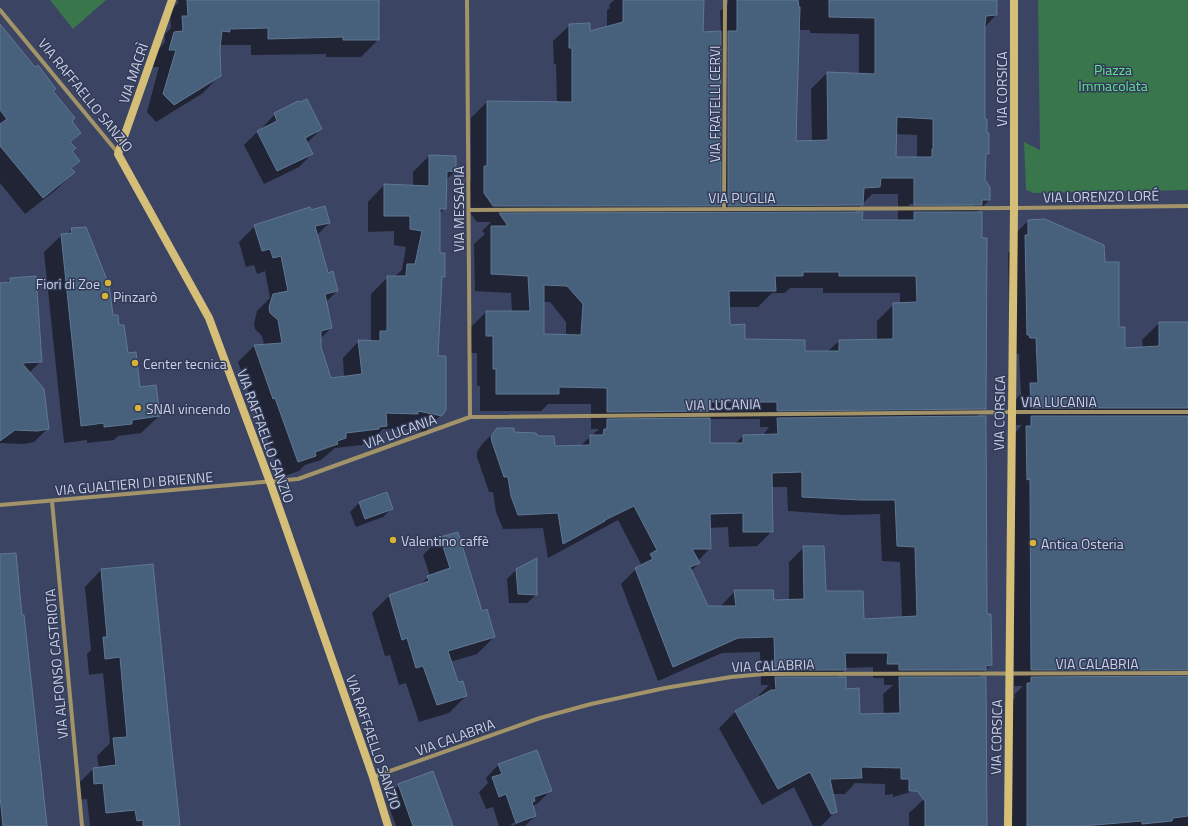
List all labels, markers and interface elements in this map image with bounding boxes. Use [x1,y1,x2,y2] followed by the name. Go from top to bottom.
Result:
[33,34,139,156] street label: VIA RAFFAELLO SANZIO
[113,39,153,106] street label: VIA MACRÌ
[704,45,725,163] street label: VIA FRATELLI CERVI
[991,51,1012,127] street label: VIA CORSICA
[1078,59,1148,96] park label: Piazza Immacolata
[448,165,469,252] street label: VIA MESSAPIA
[1043,184,1160,208] street label: VIA LORENZO LORÉ
[708,187,776,208] street label: VIA PUGLIA
[36,273,100,294] place label: Fiori di Zoe
[103,278,113,288] marker: Fiori di Zoe
[113,286,157,307] place label: Pinzarò
[100,291,110,301] marker: Pinzarò
[143,353,227,374] place label: Center tecnica
[130,358,140,368] marker: Center tecnica
[232,366,300,506] street label: VIA RAFFAELLO SANZIO
[988,375,1010,451] street label: VIA CORSICA
[1021,391,1098,412] street label: VIA LUCANIA
[685,393,762,415] street label: VIA LUCANIA
[146,398,231,419] place label: SNAI vincendo
[133,403,143,413] marker: SNAI vincendo
[361,408,440,454] street label: VIA LUCANIA
[54,466,214,500] street label: VIA GUALTIERI DI BRIENNE
[401,530,489,551] place label: Valentino caffè
[1041,533,1124,554] place label: Antica Osteria
[388,535,398,545] marker: Valentino caffè
[1028,538,1038,548] marker: Antica Osteria
[39,587,73,740] street label: VIA ALFONSO CASTRIOTA
[731,653,816,677] street label: VIA CALABRIA
[1055,653,1139,674] street label: VIA CALABRIA
[341,672,407,812] street label: VIA RAFFAELLO SANZIO
[985,699,1007,775] street label: VIA CORSICA
[412,713,498,761] street label: VIA CALABRIA

